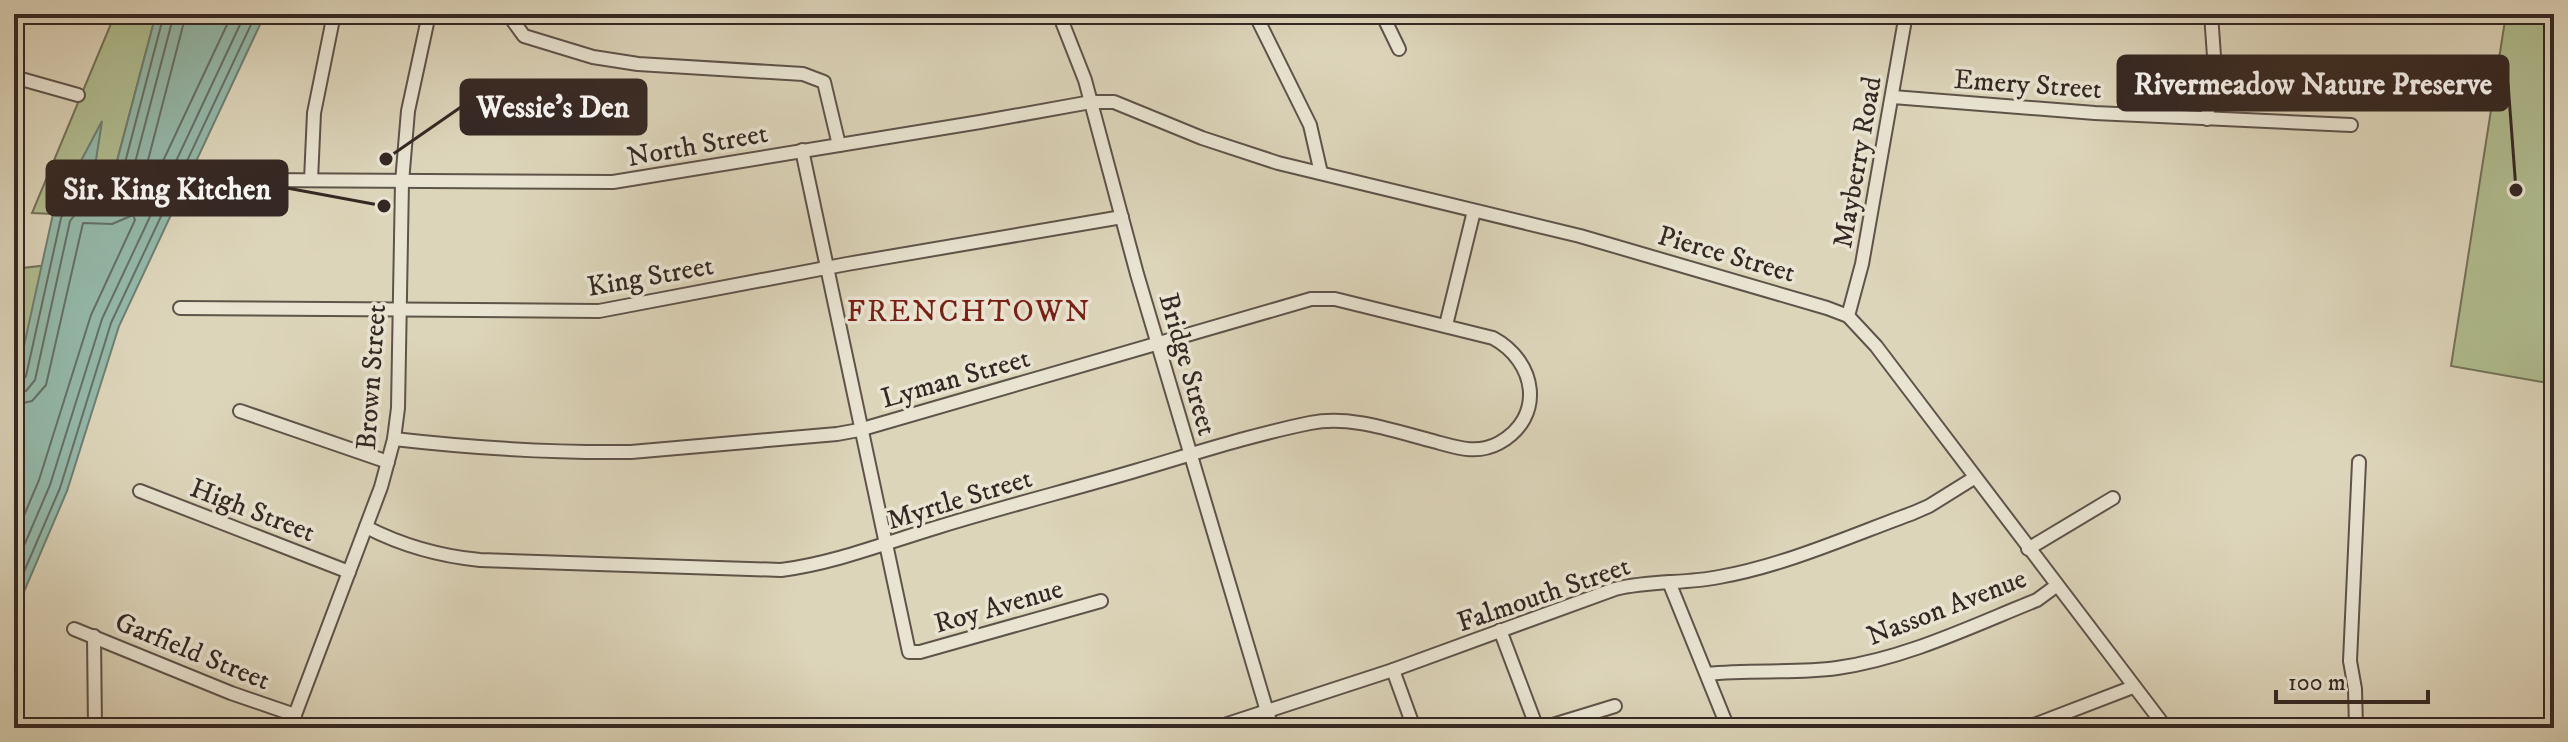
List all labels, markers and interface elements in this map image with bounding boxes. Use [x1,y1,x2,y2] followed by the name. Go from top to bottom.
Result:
[2118,56,2508,110] callout: Rivermeadow Nature Preserve
[1953,62,2103,107] street label: Emery Street
[2134,67,2493,104] text: Rivermeadow Nature Preserve
[1825,74,1890,251] street label: Mayberry Road
[461,80,646,134] callout: Wessie's Den
[476,90,630,127] text: Wessie's Den
[624,116,770,175] street label: North Street
[47,161,287,215] callout: Sir. King Kitchen
[63,172,271,209] text: Sir. King Kitchen
[1654,218,1799,291] street label: Pierce Street
[584,248,716,305] street label: King Street
[1151,289,1225,440] street label: Bridge Street
[847,294,1091,331] district label: FRENCHTOWN
[349,303,394,451] street label: Brown Street
[877,341,1034,416] street label: Lyman Street
[883,461,1036,538] street label: Myrtle Street
[185,471,320,550] street label: High Street
[1452,548,1635,640] street label: Falmouth Street
[1862,561,2031,654] street label: Nasson Avenue
[930,571,1067,641] street label: Roy Avenue
[110,604,275,698] street label: Garfield Street
[2276,654,2428,704] scale bar
[2288,668,2346,698] text: 100 m

